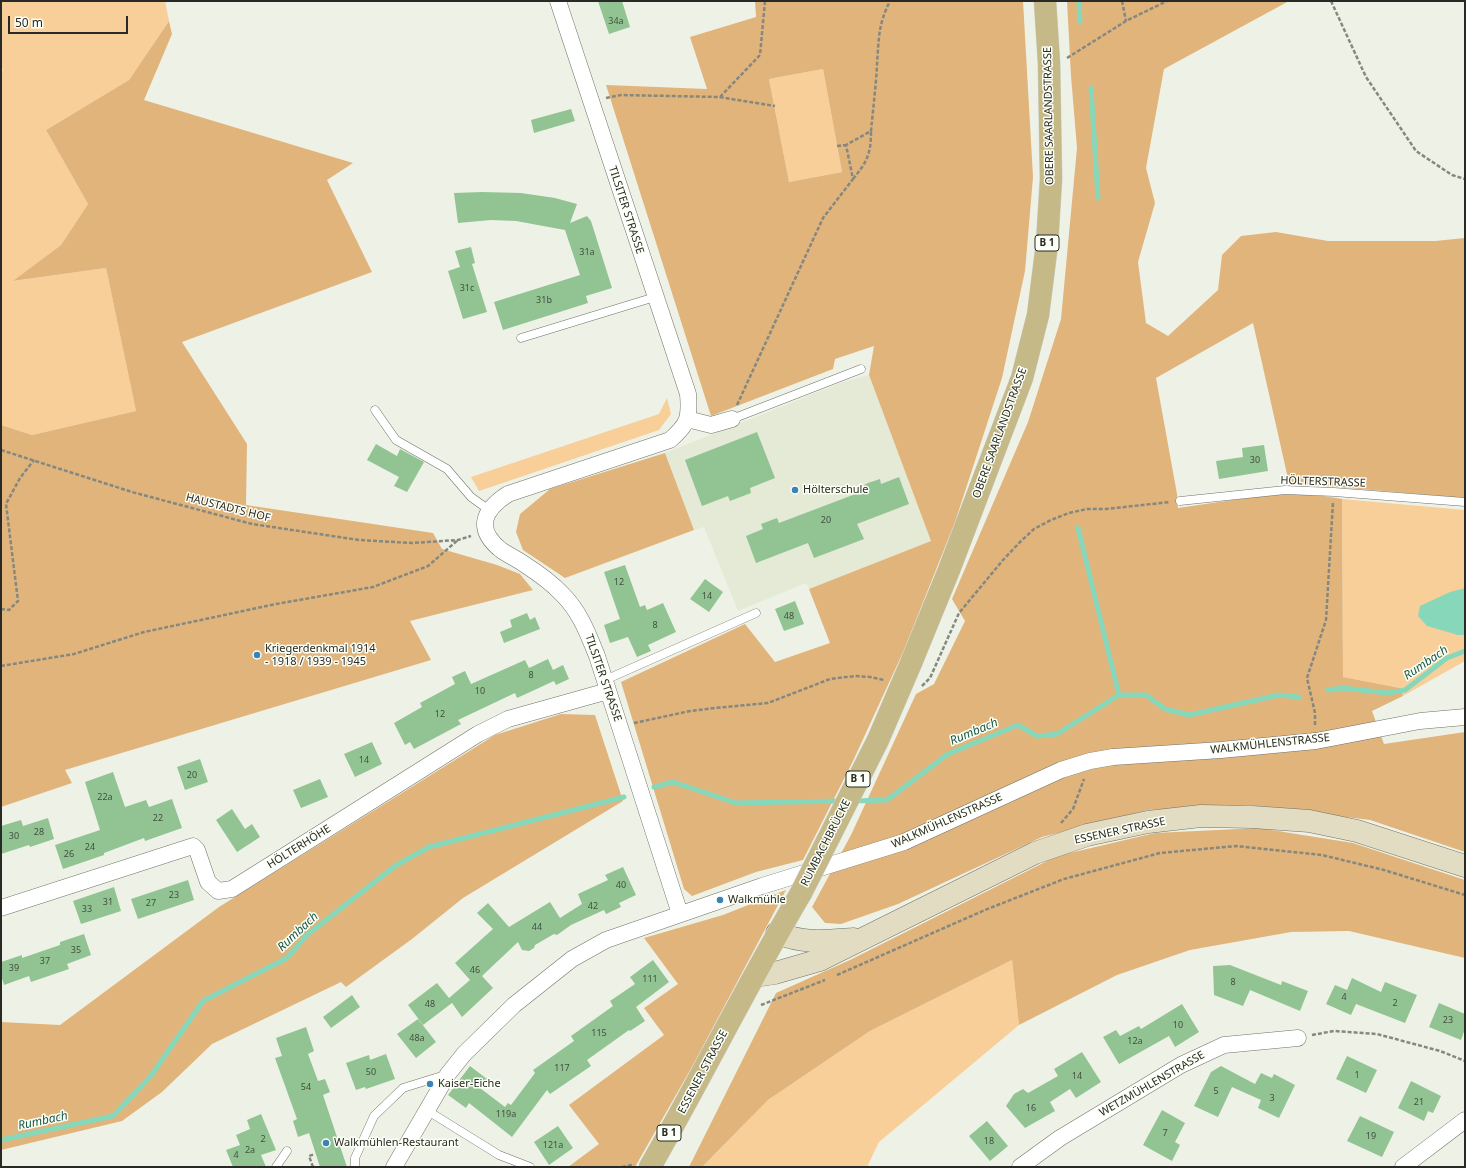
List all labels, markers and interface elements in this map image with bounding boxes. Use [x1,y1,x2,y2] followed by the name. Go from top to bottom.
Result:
[10,8,130,34] scale bar
[15,14,43,31] text: 50 m
[608,16,624,26] house number: 34a
[1041,47,1057,185] street label: OBERE SAARLANDSTRASSE
[606,164,646,256] street label: TILSITER STRASSE
[1035,235,1059,251] road number: B 1
[579,247,595,257] house number: 31a
[460,283,474,293] house number: 31c
[536,295,552,305] house number: 31b
[970,366,1030,500] street label: OBERE SAARLANDSTRASSE
[1250,455,1260,465] house number: 30
[1280,474,1366,490] street label: HÖLTERSTRASSE
[803,483,869,497] place label: Hölterschule
[790,485,800,495] marker: Hölterschule
[184,491,272,525] street label: HAUSTADTS HOF
[821,515,831,525] house number: 20
[614,577,624,587] house number: 12
[702,591,712,601] house number: 14
[784,611,794,621] house number: 48
[652,620,658,630] house number: 8
[582,633,624,723] street label: TILSITER STRASSE
[265,642,376,668] place label: Kriegerdenkmal 1914 - 1918 / 1939 - 1945
[1401,643,1451,683] water label: Rumbach
[252,650,262,660] marker: Kriegerdenkmal 1914 - 1918 / 1939 - 1945
[528,670,534,680] house number: 8
[475,686,485,696] house number: 10
[435,709,445,719] house number: 12
[948,716,1000,748] water label: Rumbach
[1210,731,1330,757] street label: WALKMÜHLENSTRASSE
[359,755,369,765] house number: 14
[187,770,197,780] house number: 20
[846,771,870,787] road number: B 1
[889,791,1005,851] street label: WALKMÜHLENSTRASSE
[97,792,113,802] house number: 22a
[798,797,854,889] street label: RUMBACHBRÜCKE
[153,813,163,823] house number: 22
[1073,815,1167,847] street label: ESSENER STRASSE
[265,822,333,872] street label: HÖLTERHÖHE
[34,827,44,837] house number: 28
[9,831,19,841] house number: 30
[85,842,95,852] house number: 24
[64,849,74,859] house number: 26
[616,880,626,890] house number: 40
[169,890,179,900] house number: 23
[728,893,786,907] place label: Walkmühle
[715,895,725,905] marker: Walkmühle
[103,897,113,907] house number: 31
[146,898,156,908] house number: 27
[588,901,598,911] house number: 42
[82,904,92,914] house number: 33
[275,910,321,954] water label: Rumbach
[532,922,542,932] house number: 44
[71,945,81,955] house number: 35
[40,956,50,966] house number: 37
[9,963,19,973] house number: 39
[470,965,480,975] house number: 46
[642,974,658,984] house number: 111
[1230,977,1236,987] house number: 8
[1341,992,1347,1002] house number: 4
[1392,998,1398,1008] house number: 2
[425,999,435,1009] house number: 48
[1443,1015,1453,1025] house number: 23
[1173,1020,1183,1030] house number: 10
[591,1028,607,1038] house number: 115
[675,1028,731,1116] street label: ESSENER STRASSE
[409,1033,425,1043] house number: 48a
[1127,1036,1143,1046] house number: 12a
[1097,1048,1207,1120] street label: WETZMÜHLENSTRASSE
[554,1063,570,1073] house number: 117
[366,1067,376,1077] house number: 50
[1354,1070,1360,1080] house number: 1
[1072,1071,1082,1081] house number: 14
[438,1077,501,1091] place label: Kaiser-Eiche
[425,1079,435,1089] marker: Kaiser-Eiche
[301,1082,311,1092] house number: 54
[1213,1086,1219,1096] house number: 5
[1269,1093,1275,1103] house number: 3
[1414,1097,1424,1107] house number: 21
[1026,1103,1036,1113] house number: 16
[17,1109,69,1133] water label: Rumbach
[496,1109,516,1119] house number: 119a
[657,1125,681,1141] road number: B 1
[1162,1128,1168,1138] house number: 7
[1366,1131,1376,1141] house number: 19
[260,1134,266,1144] house number: 2
[334,1136,459,1150] place label: Walkmühlen-Restaurant
[984,1136,994,1146] house number: 18
[321,1138,331,1148] marker: Walkmühlen-Restaurant
[543,1140,563,1150] house number: 121a
[245,1145,255,1155] house number: 2a
[233,1150,239,1160] house number: 4

